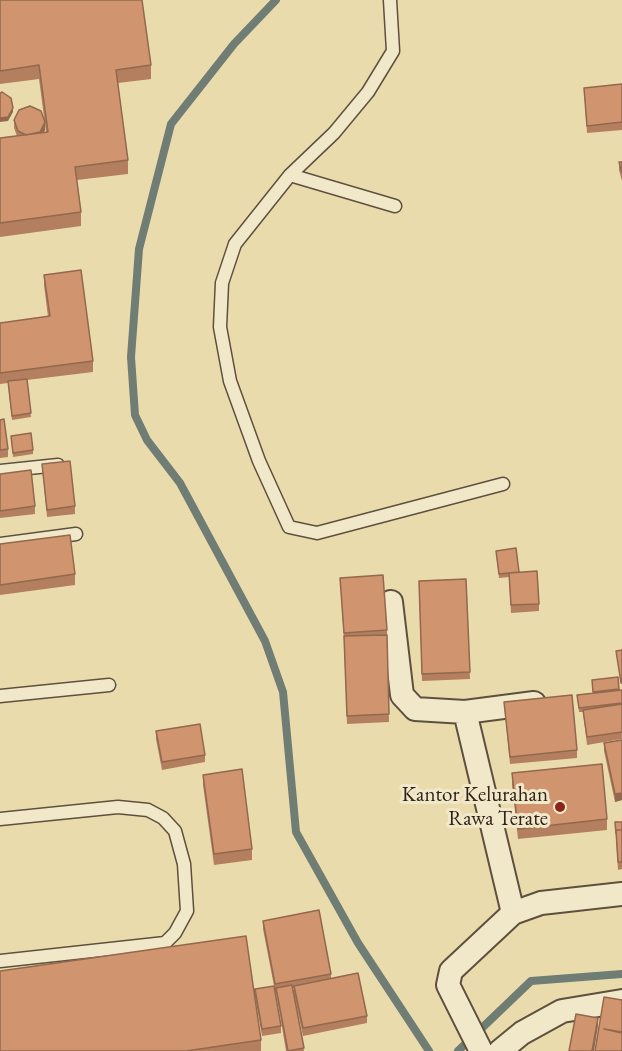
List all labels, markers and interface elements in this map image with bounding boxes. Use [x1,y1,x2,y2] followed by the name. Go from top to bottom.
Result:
[402,782,548,832] place label: Kantor Kelurahan Rawa Terate
[553,800,567,814] marker: Kantor Kelurahan Rawa Terate

